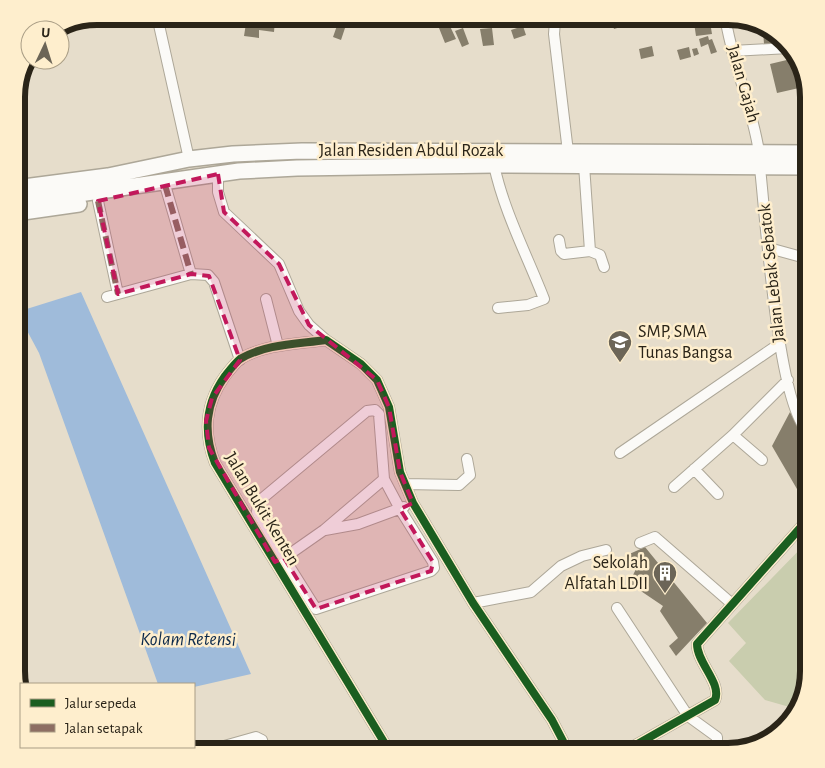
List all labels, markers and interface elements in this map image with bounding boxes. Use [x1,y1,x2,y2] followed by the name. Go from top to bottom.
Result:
[20,20,70,70] north arrow
[41,26,51,40] text: U
[723,43,763,125] street label: Jalan Gajah
[319,142,504,160] street label: Jalan Residen Abdul Rozak
[756,202,788,343] street label: Jalan Lebak Sebatok
[638,323,733,362] place label: SMP, SMA Tunas Bangsa
[607,329,633,363] school or university icon: SMP, SMA Tunas Bangsa
[221,449,303,569] street label: Jalan Bukit Kenten
[564,554,648,593] place label: Sekolah Alfatah LDII
[652,560,678,594] building icon: Sekolah Alfatah LDII
[140,630,236,649] water label: Kolam Retensi
[20,683,195,748] legend
[65,696,137,711] text: Jalur sepeda
[65,721,143,736] text: Jalan setapak

